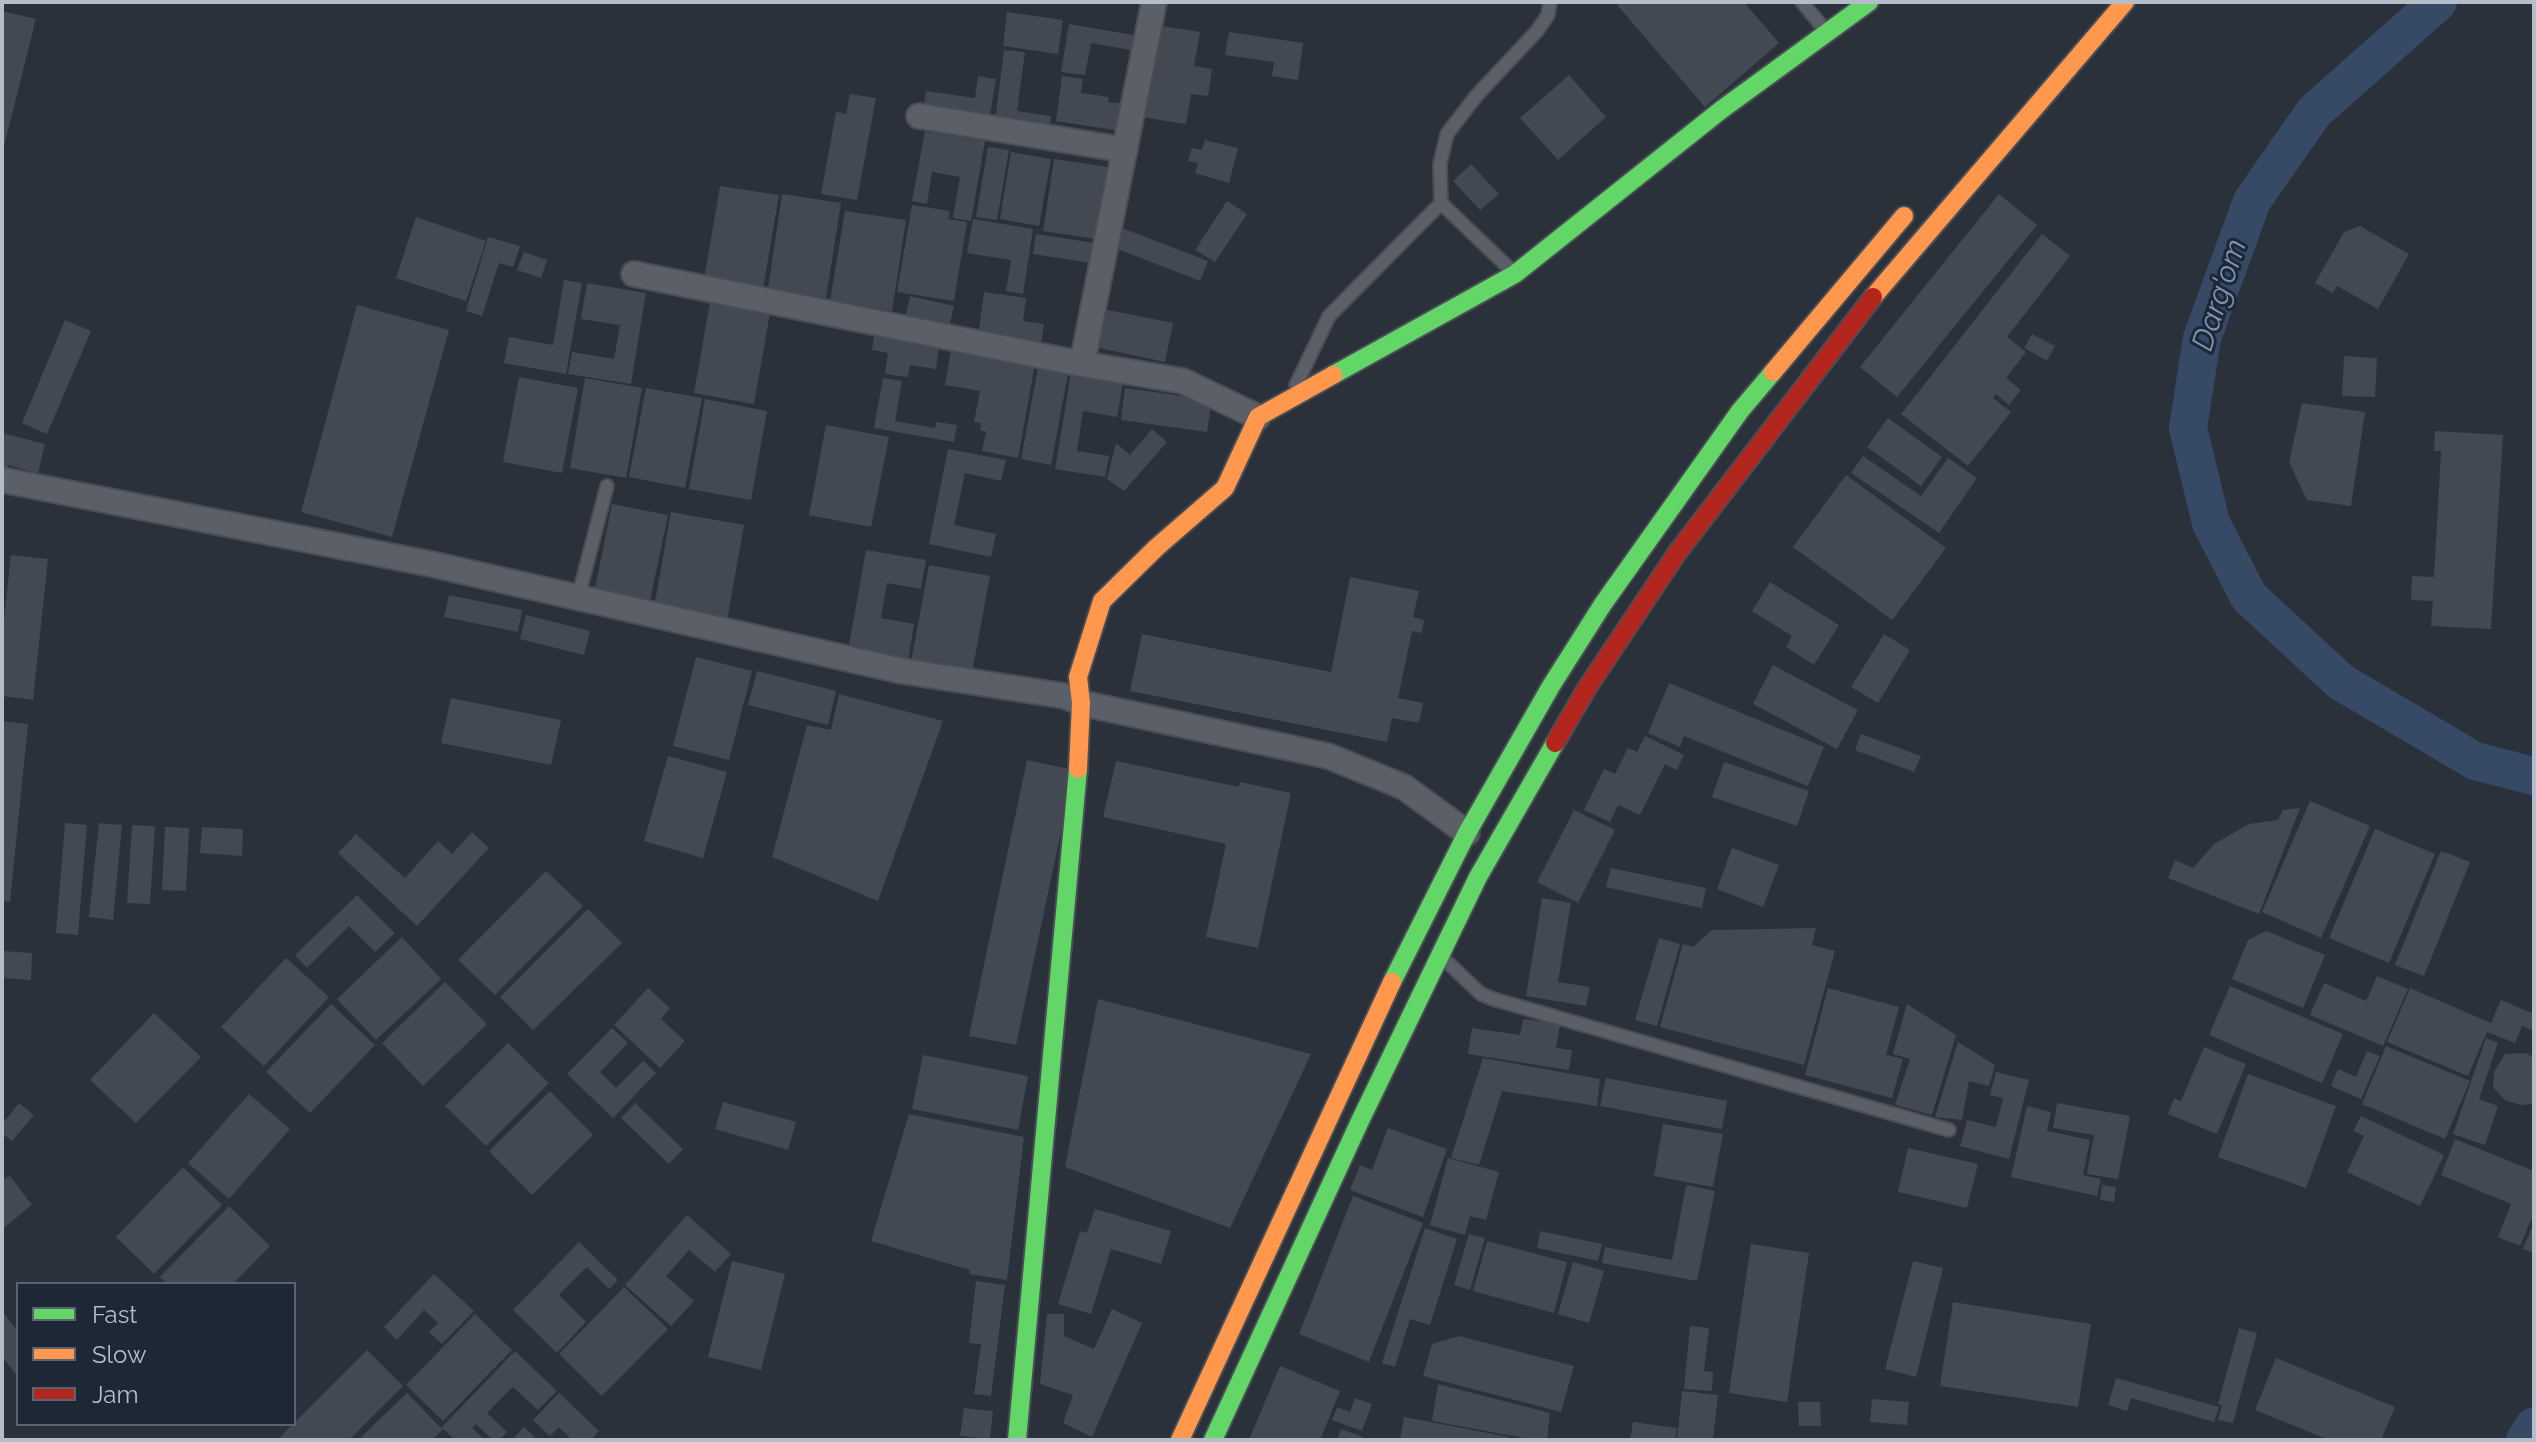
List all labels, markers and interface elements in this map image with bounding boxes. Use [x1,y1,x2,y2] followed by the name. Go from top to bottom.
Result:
[2185,235,2255,355] water label: Darg'om
[16,1282,296,1426] legend
[92,1300,137,1329] text: Fast
[92,1340,146,1369] text: Slow
[92,1380,138,1409] text: Jam

